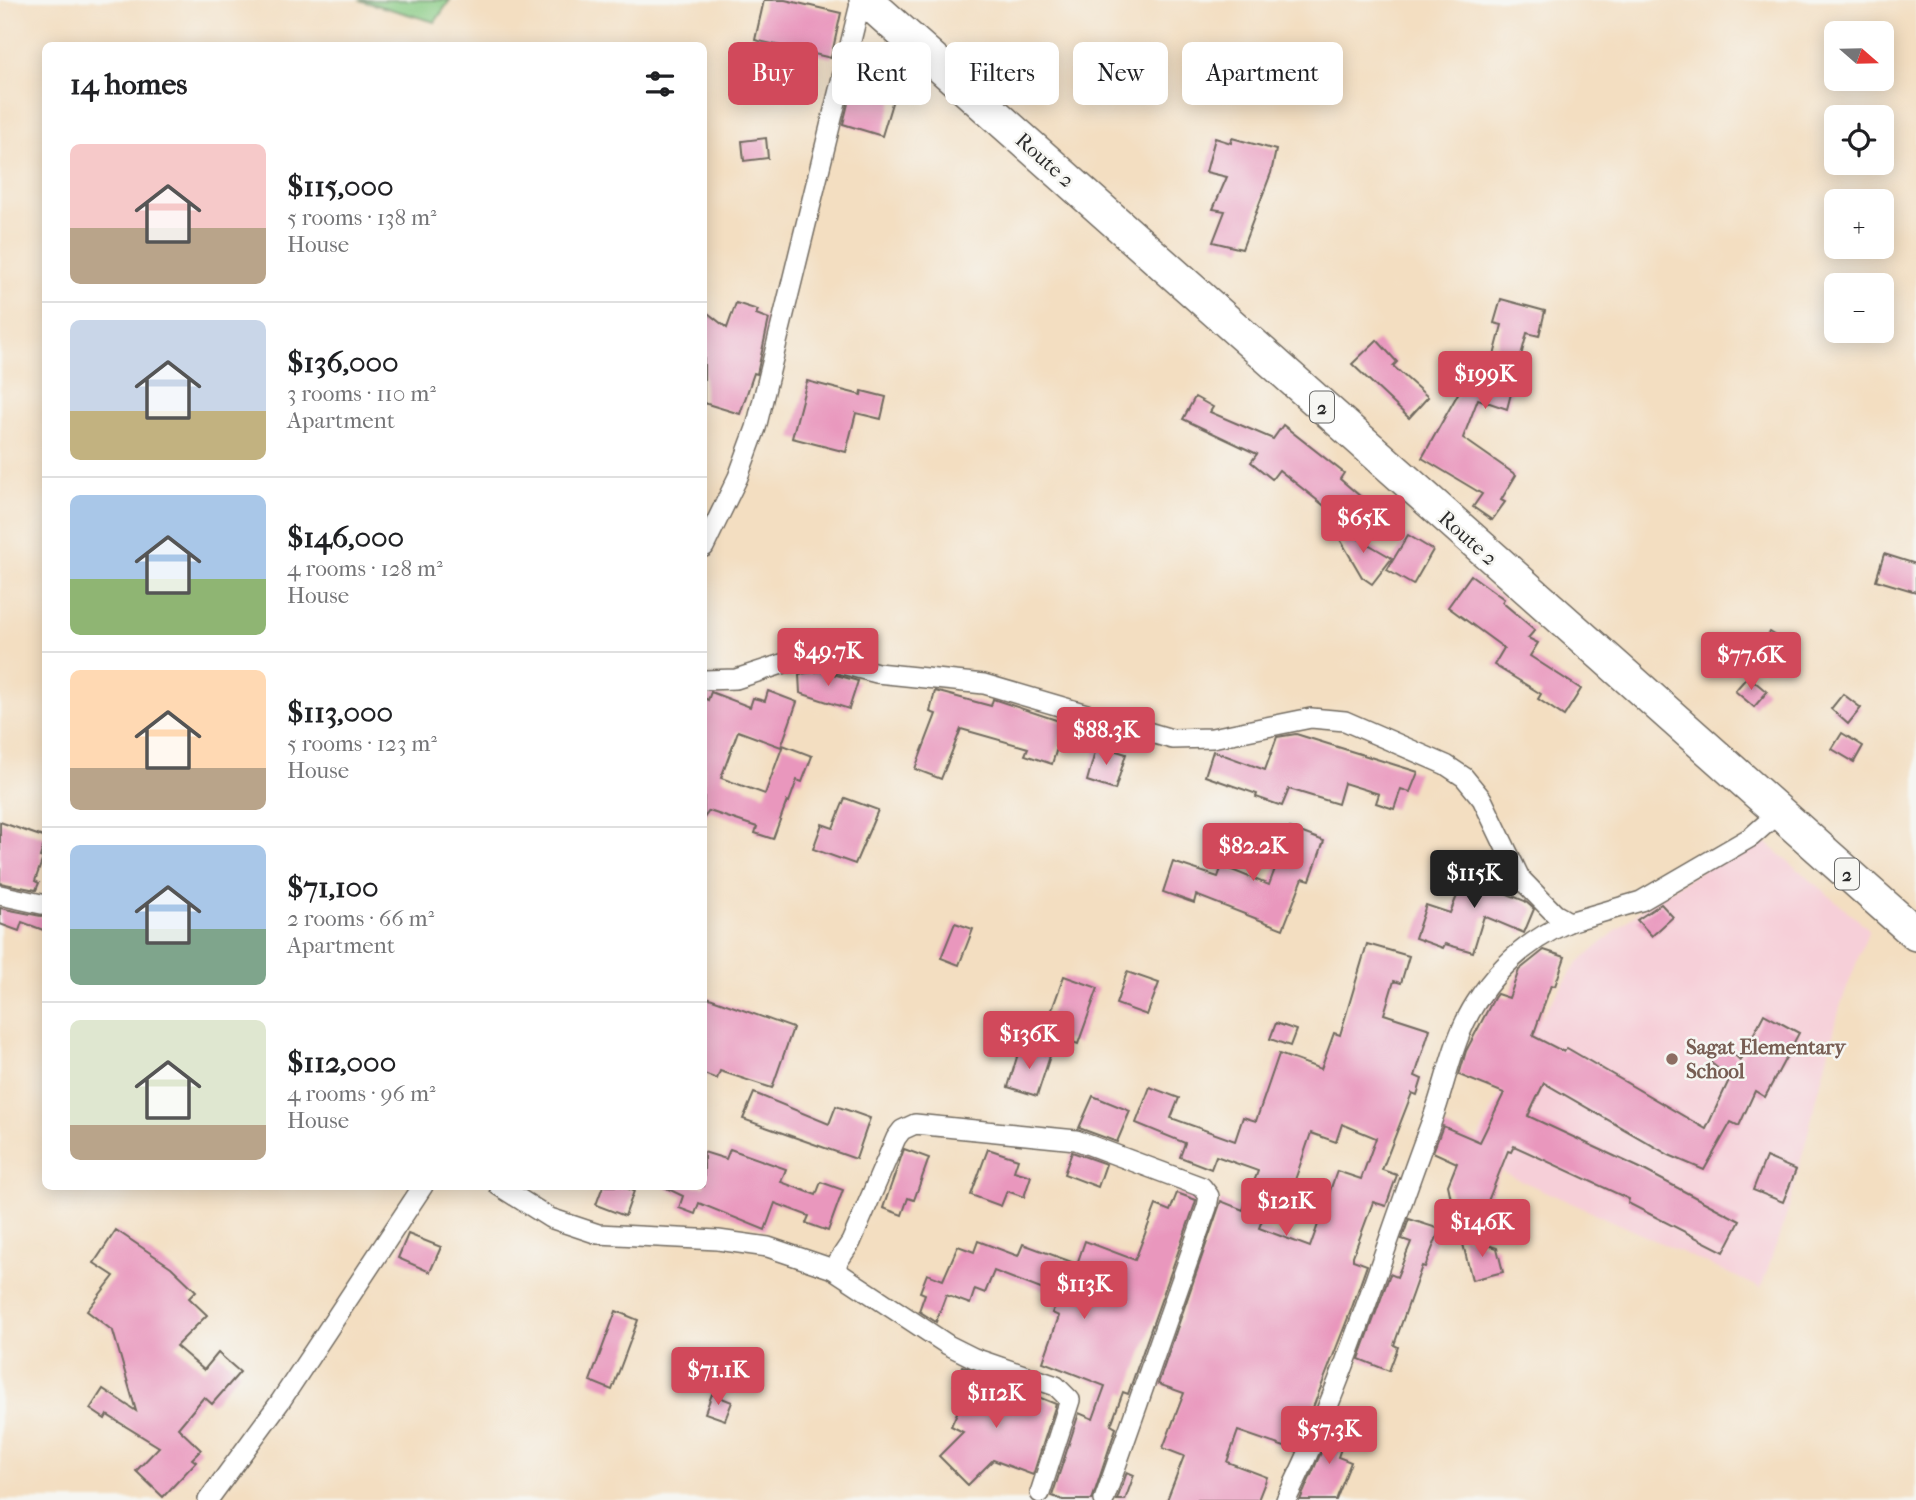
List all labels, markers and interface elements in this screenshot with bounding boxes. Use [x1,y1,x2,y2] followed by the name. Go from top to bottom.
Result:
[1824,21,1894,91] north arrow
[1824,21,1894,343] map controls
[728,42,818,105] chip: Buy
[832,42,931,105] chip: Rent
[945,42,1059,105] chip: Filters
[1073,42,1168,105] chip: New
[1182,42,1343,105] chip: Apartment
[641,65,679,103] icon: filters
[70,67,187,102] text: 14 homes
[1824,105,1894,175] button: locate
[1011,128,1079,193] street label: Route 2
[287,169,394,204] text: $115,000
[126,172,210,256] icon: home
[1824,189,1894,259] button: +
[287,204,437,231] text: 5 rooms · 138 m²
[287,231,349,258] text: House
[1824,273,1894,343] button: −
[287,345,399,380] text: $136,000
[126,348,210,432] icon: home
[1436,352,1534,411] pin: $199K
[1454,360,1516,387] text: $199K
[287,380,436,407] text: 3 rooms · 110 m²
[1310,392,1334,422] road number: 2
[287,407,395,434] text: Apartment
[1322,496,1404,555] pin: $65K
[1337,504,1389,531] text: $65K
[1434,506,1502,571] street label: Route 2
[287,520,404,555] text: $146,000
[126,523,210,607] icon: home
[287,555,443,582] text: 4 rooms · 128 m²
[287,582,349,609] text: House
[771,628,885,688] pin: $49.7K
[1694,632,1808,692] pin: $77.6K
[793,637,863,664] text: $49.7K
[1717,641,1785,668] text: $77.6K
[287,695,393,730] text: $113,000
[126,698,210,782] icon: home
[1049,708,1163,767] pin: $88.3K
[1073,716,1139,743] text: $88.3K
[287,730,437,757] text: 5 rooms · 123 m²
[287,757,349,784] text: House
[1196,824,1310,883] pin: $82.2K
[1218,832,1288,859] text: $82.2K
[1425,850,1523,910] pin: $115K
[1446,859,1502,886] text: $115K
[1835,859,1859,890] road number: 2
[287,870,379,905] text: $71,100
[126,873,210,957] icon: home
[287,905,434,932] text: 2 rooms · 66 m²
[287,932,395,959] text: Apartment
[980,1012,1078,1071] pin: $136K
[999,1020,1059,1047] text: $136K
[1686,1035,1847,1083] place label: Sagat Elementary School
[287,1045,396,1080] text: $112,000
[126,1048,210,1132] icon: home
[1664,1051,1680,1067] marker: Sagat Elementary School
[287,1080,436,1107] text: 4 rooms · 96 m²
[287,1107,349,1134] text: House
[1237,1178,1335,1238] pin: $121K
[1257,1187,1315,1214] text: $121K
[1433,1200,1531,1259] pin: $146K
[1450,1208,1514,1235] text: $146K
[1035,1262,1133,1321] pin: $113K
[1056,1270,1112,1297] text: $113K
[661,1348,775,1407] pin: $71.1K
[687,1356,749,1383] text: $71.1K
[947,1370,1045,1430] pin: $112K
[967,1379,1025,1406] text: $112K
[1272,1406,1386,1466] pin: $57.3K
[1297,1415,1361,1442] text: $57.3K

